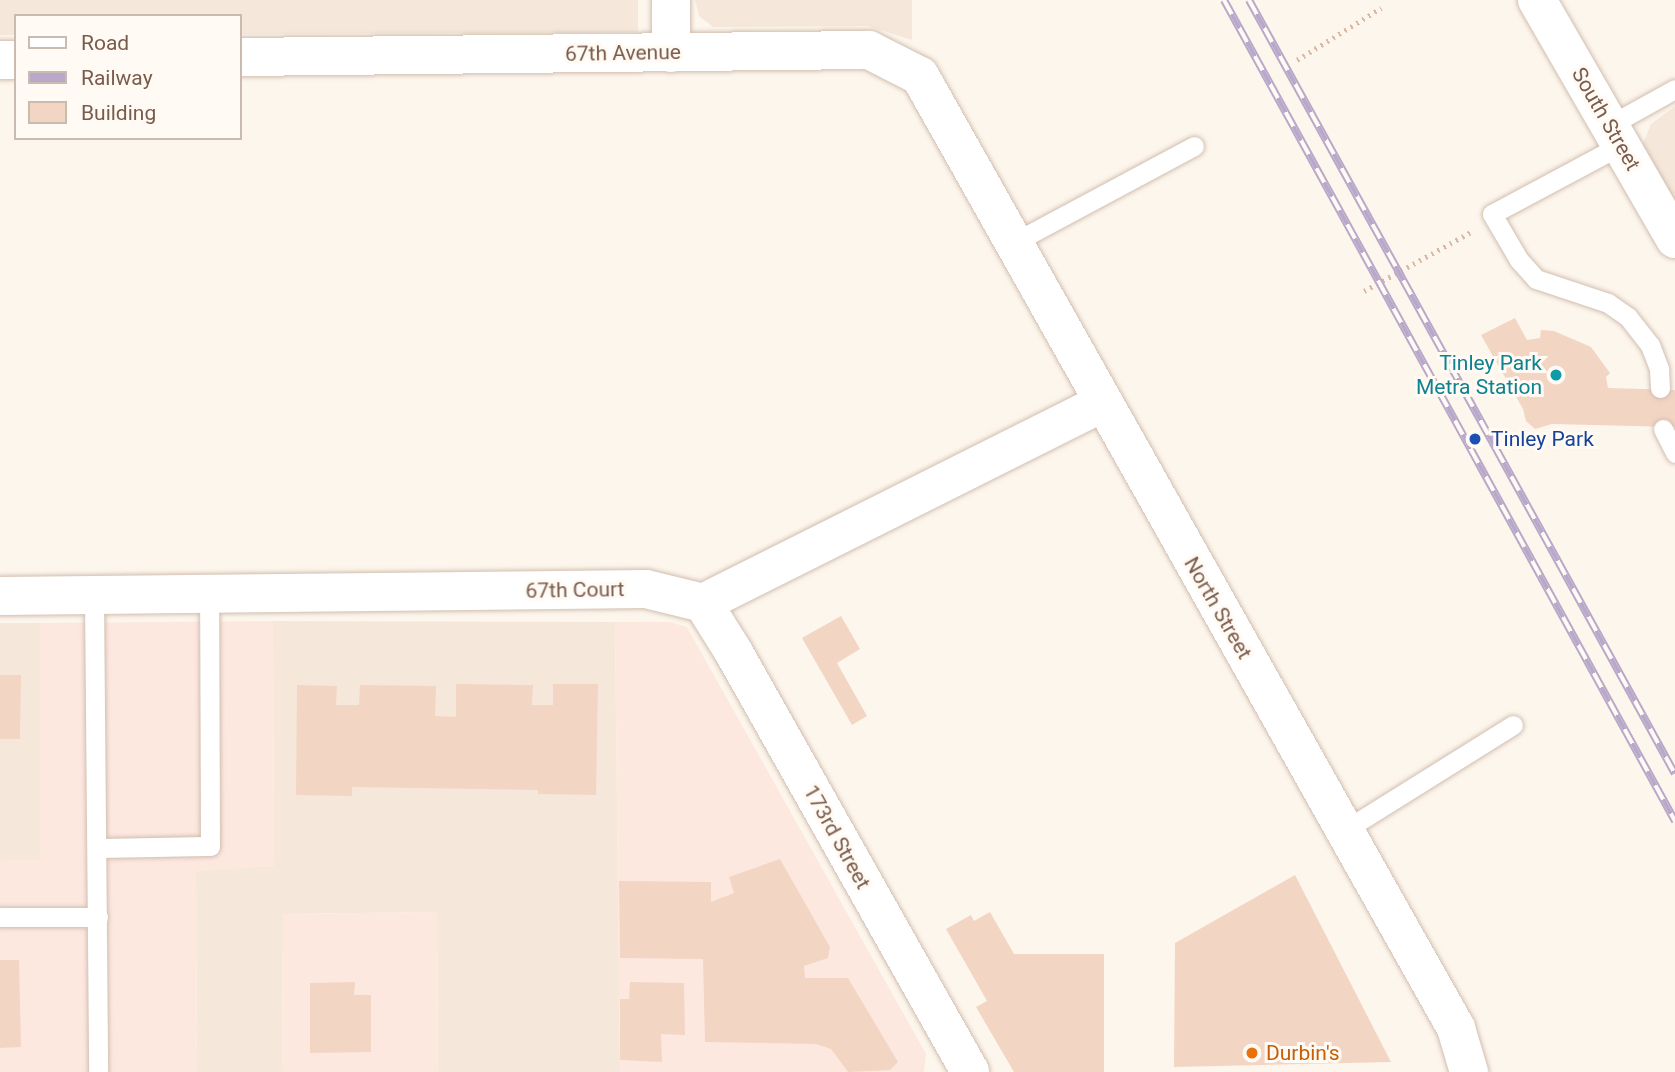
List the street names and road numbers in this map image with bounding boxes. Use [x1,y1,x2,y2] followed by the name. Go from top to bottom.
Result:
[565,39,681,67] street label: 67th Avenue
[1566,63,1646,175] street label: South Street
[1179,552,1257,664] street label: North Street
[525,577,625,603] street label: 67th Court
[798,781,876,893] street label: 173rd Street

